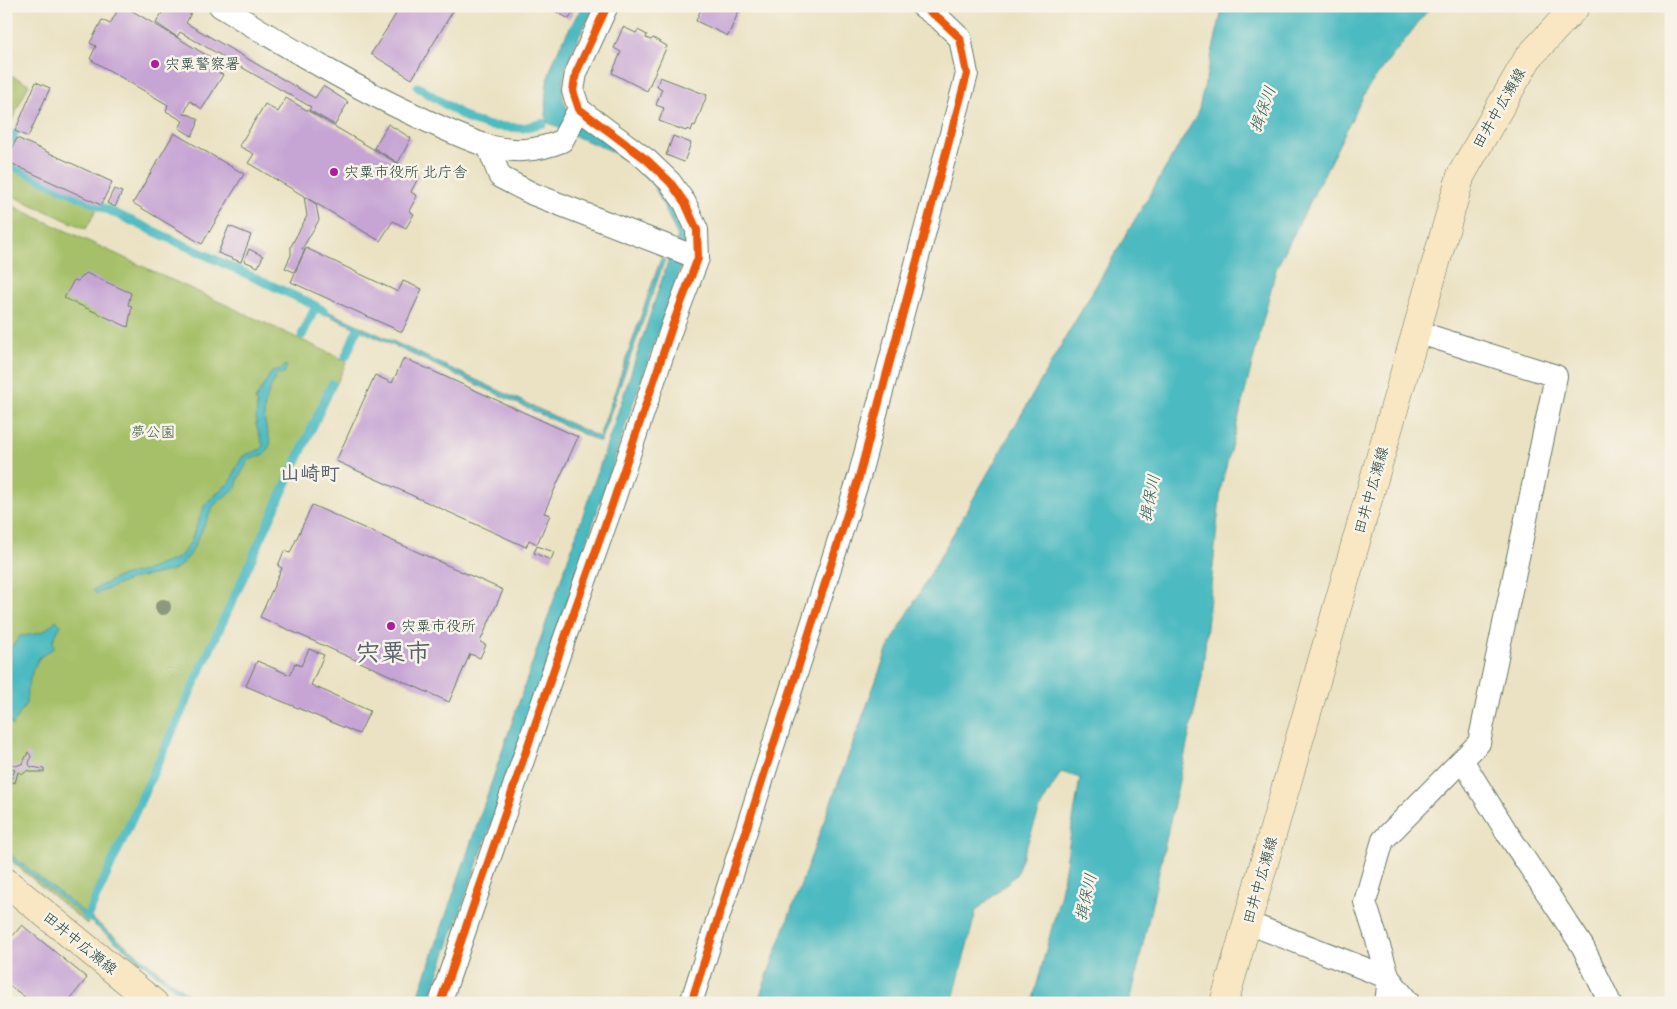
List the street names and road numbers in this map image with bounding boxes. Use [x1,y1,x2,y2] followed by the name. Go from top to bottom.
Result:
[1469,65,1533,153] street label: 田井中広瀬線
[1350,444,1396,537] street label: 田井中広瀬線
[1239,834,1285,927] street label: 田井中広瀬線
[37,908,121,981] street label: 田井中広瀬線

